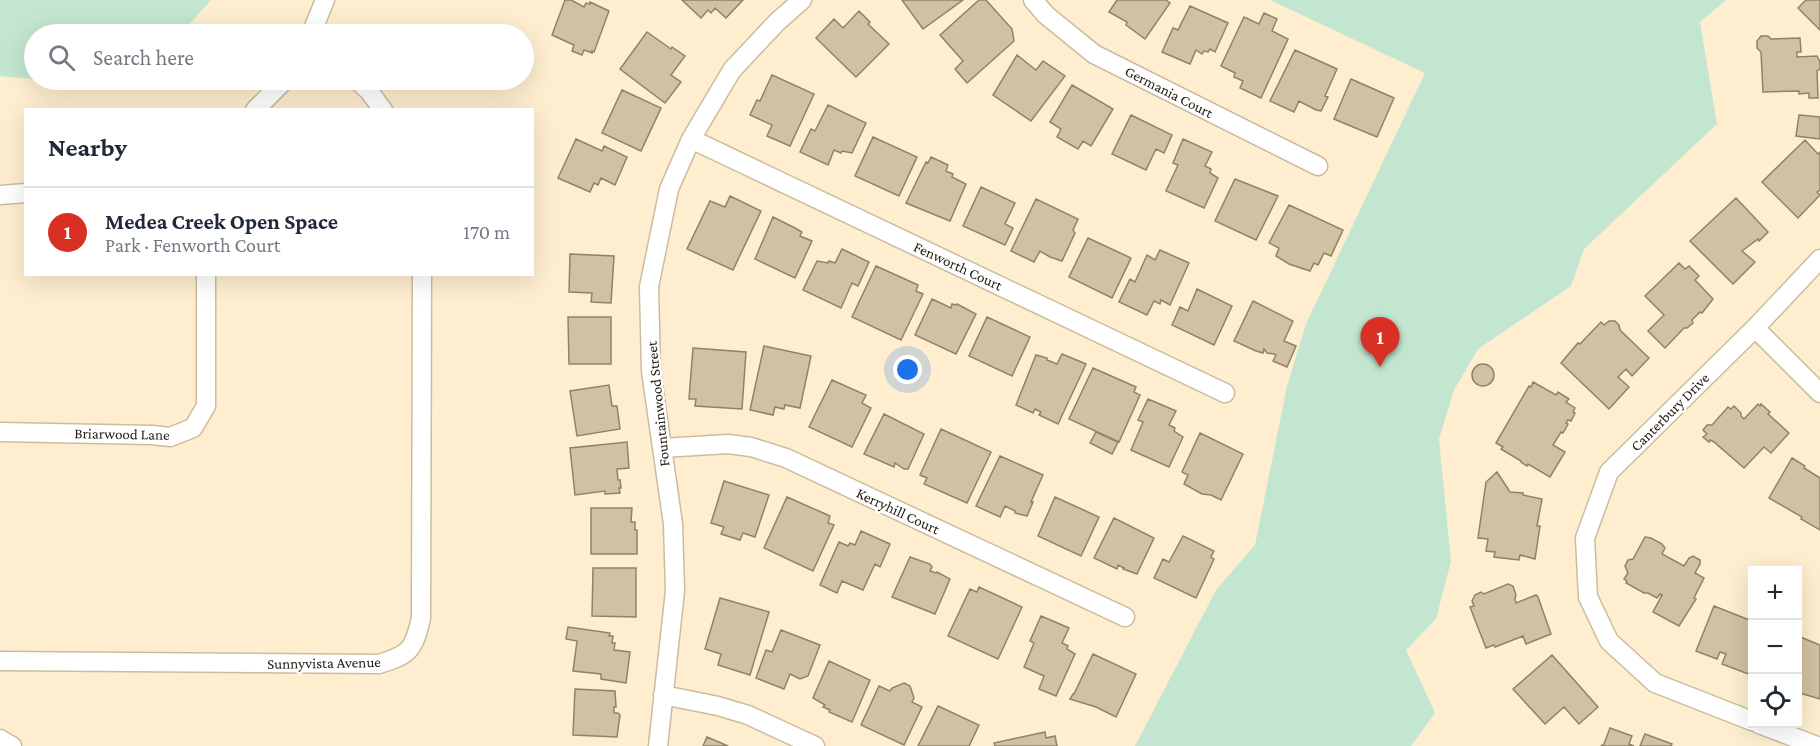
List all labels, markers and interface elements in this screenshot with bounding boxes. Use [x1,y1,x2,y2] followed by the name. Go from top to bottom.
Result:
[24,24,534,90] search box
[45,41,78,74] icon: search
[93,45,194,70] text: Search here
[1122,63,1217,122] street label: Germania Court
[48,133,127,162] text: Nearby
[105,209,338,234] text: Medea Creek Open Space
[64,221,71,243] text: 1
[463,221,510,243] text: 170 m
[105,234,280,256] text: Park · Fenworth Court
[911,239,1006,294] street label: Fenworth Court
[1360,318,1400,367] pin: 1
[643,340,673,467] street label: Fountainwood Street
[893,355,922,384] your location
[1628,369,1713,455] street label: Canterbury Drive
[74,425,170,443] street label: Briarwood Lane
[854,485,943,539] street label: Kerryhill Court
[1748,566,1802,728] map controls
[1748,566,1802,620] button: +
[1748,620,1802,674] button: −
[267,654,381,673] street label: Sunnyvista Avenue
[1748,674,1802,728] button: locate

